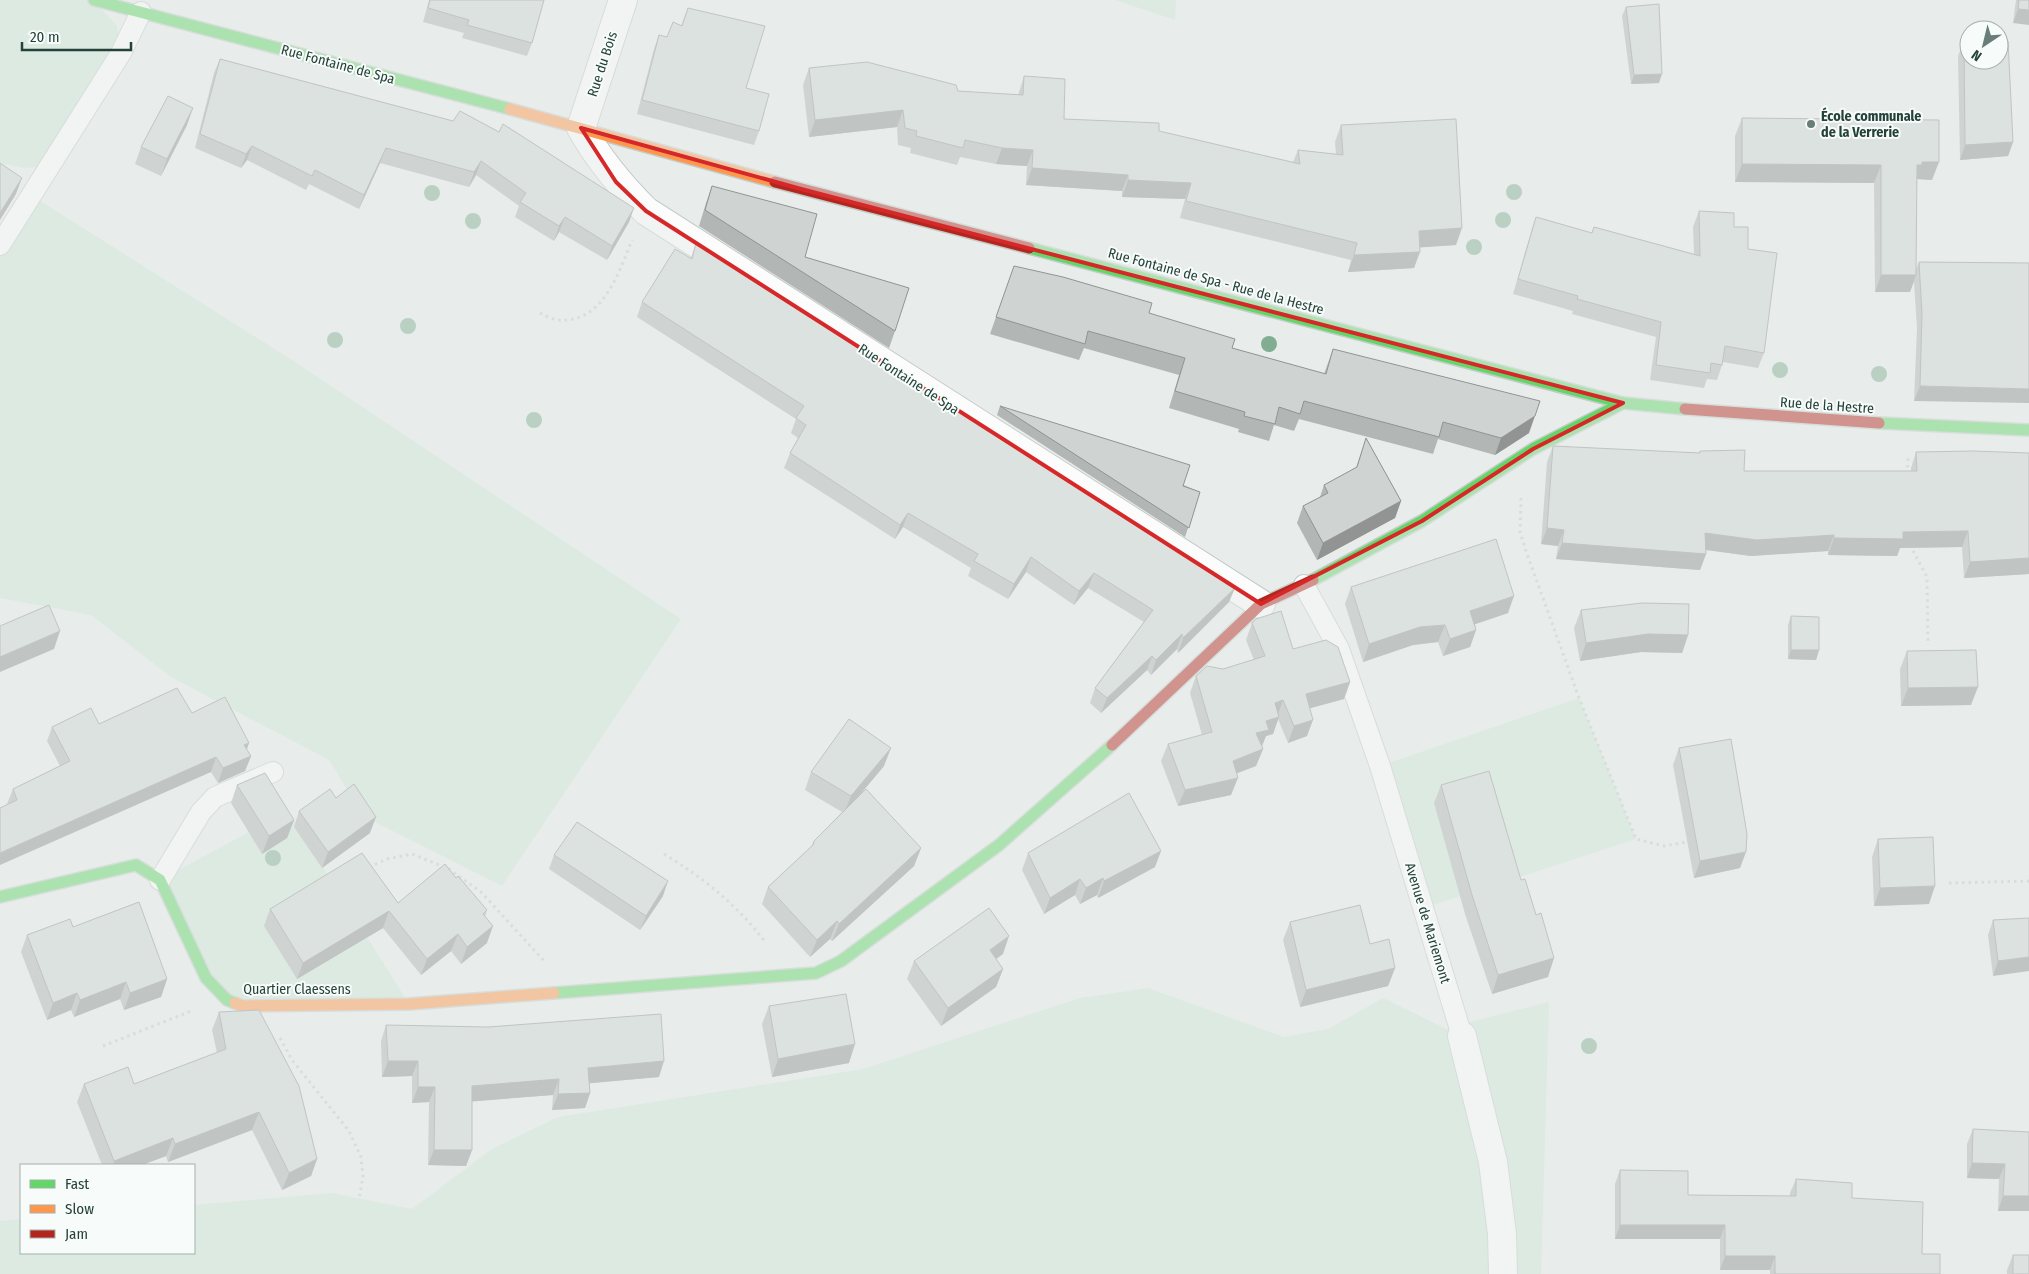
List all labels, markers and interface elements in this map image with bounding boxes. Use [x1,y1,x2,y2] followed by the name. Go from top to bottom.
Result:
[22,20,131,52] scale bar
[1959,20,2009,70] north arrow
[30,28,60,46] text: 20 m
[584,29,621,99] street label: Rue du Bois
[279,41,397,88] street label: Rue Fontaine de Spa
[1969,46,1985,65] text: N
[1821,107,1921,141] place label: École communale de la Verrerie
[1805,118,1817,130] marker: École communale de la Verrerie
[1106,244,1326,319] street label: Rue Fontaine de Spa - Rue de la Hestre
[855,340,962,418] street label: Rue Fontaine de Spa
[1779,394,1875,417] street label: Rue de la Hestre
[1401,861,1454,986] street label: Avenue de Mariemont
[243,981,351,998] street label: Quartier Claessens
[20,1164,195,1254] legend
[65,1175,89,1193] text: Fast
[65,1200,94,1218] text: Slow
[65,1225,88,1243] text: Jam

